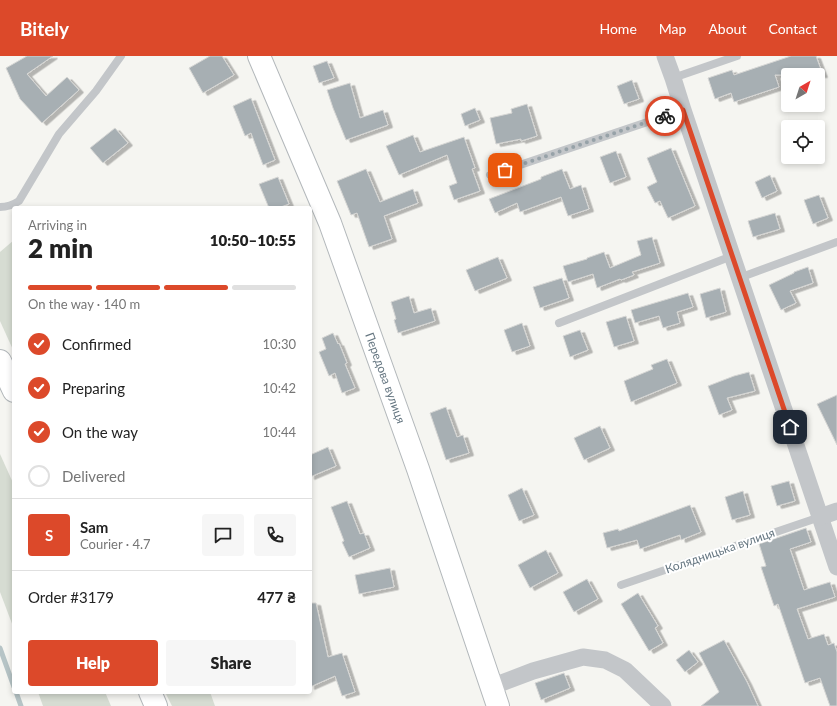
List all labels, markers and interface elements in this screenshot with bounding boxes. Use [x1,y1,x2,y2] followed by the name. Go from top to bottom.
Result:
[20,17,69,40] text: Bitely
[599,20,637,37] text: Home
[659,20,686,37] text: Map
[708,20,746,37] text: About
[768,20,817,37] text: Contact
[781,68,825,112] north arrow
[781,68,825,164] map controls
[645,96,685,136] courier
[654,105,676,127] icon: bike
[781,120,825,164] button: locate
[488,153,522,187] pin
[494,159,516,181] icon: bag
[28,217,87,233] text: Arriving in
[210,231,296,249] text: 10:50–10:55
[28,232,93,264] text: 2 min
[28,296,140,312] text: On the way · 140 m
[362,330,409,425] street label: Передова вулиця
[28,333,50,355] icon: check
[62,335,131,353] text: Confirmed
[263,336,296,352] text: 10:30
[28,377,50,399] icon: check
[62,379,125,397] text: Preparing
[263,380,296,396] text: 10:42
[773,410,807,444] pin
[779,416,801,438] icon: home
[28,421,50,443] icon: check
[62,423,138,441] text: On the way
[263,424,296,440] text: 10:44
[62,467,125,485] text: Delivered
[202,514,244,556] button: chat
[254,514,296,556] button: phone
[80,518,108,536] text: Sam
[663,525,777,576] street label: Колядницька вулиця
[45,526,53,544] text: S
[80,536,151,552] text: Courier · 4.7
[28,588,114,606] text: Order #3179
[257,588,296,606] text: 477 ₴
[28,640,158,686] button: Help
[166,640,296,686] button: Share

